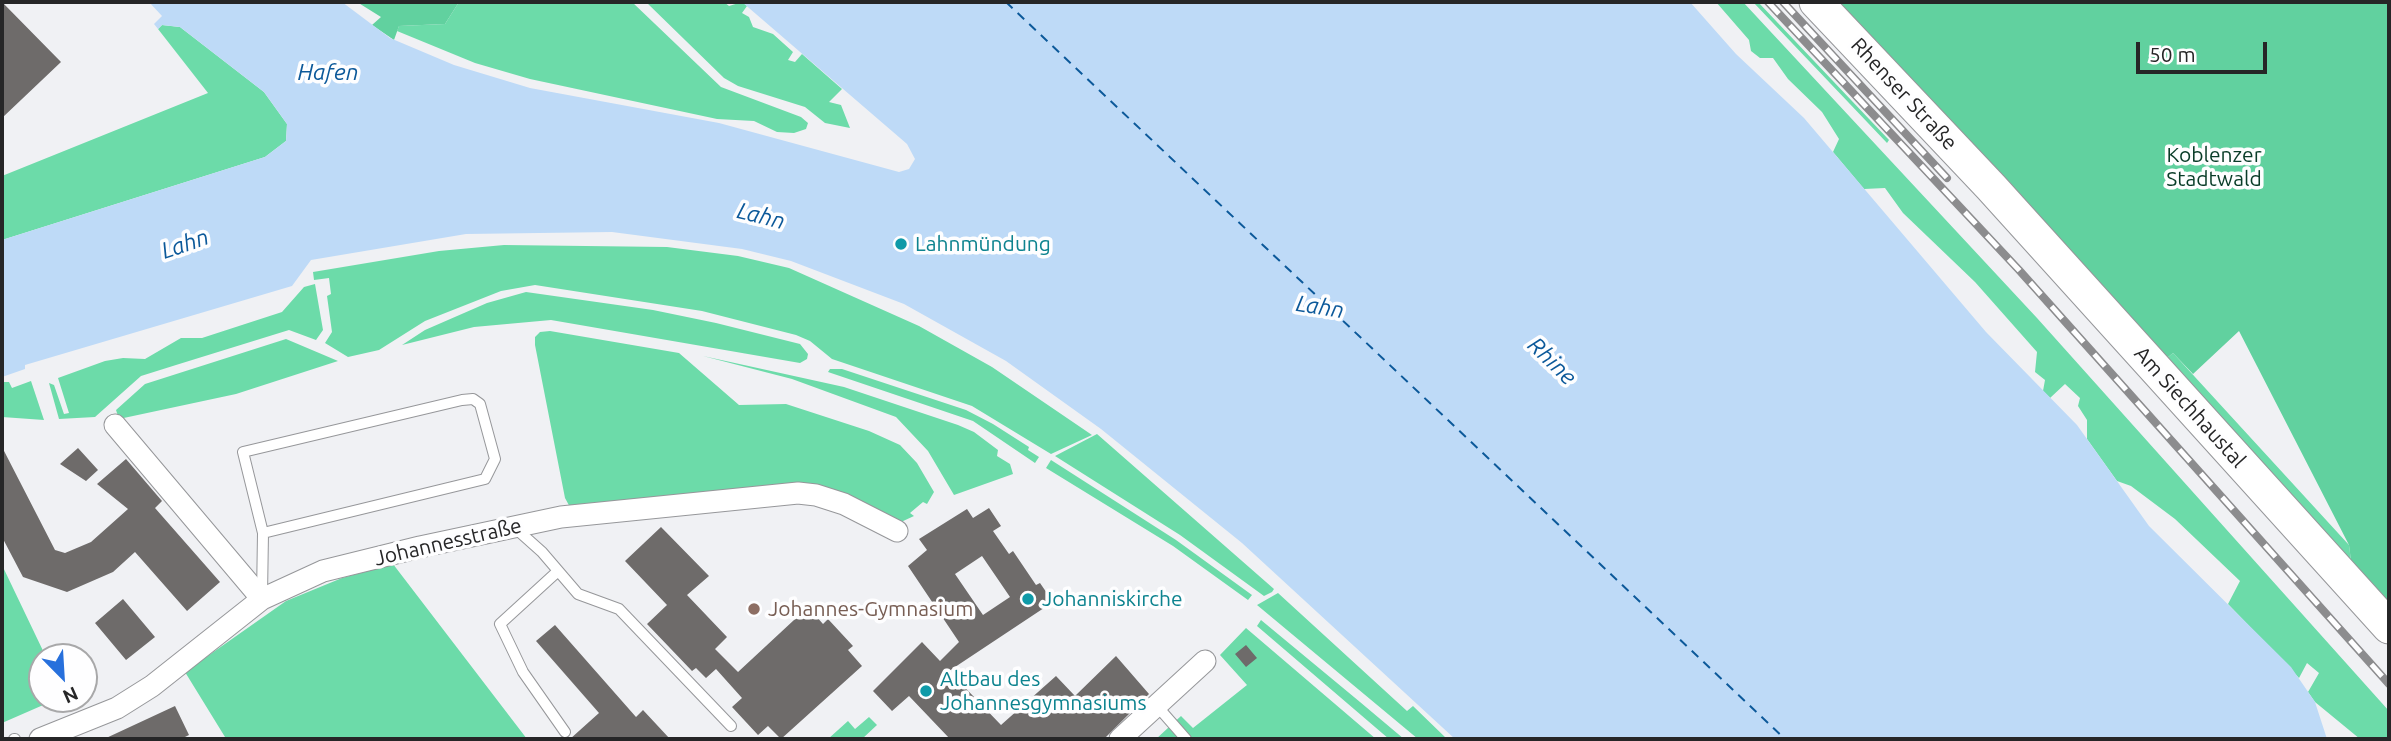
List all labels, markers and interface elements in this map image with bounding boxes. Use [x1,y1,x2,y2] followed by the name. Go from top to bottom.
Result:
[2139,28,2270,72] scale bar
[1846,33,1962,155] street label: Rhenser Straße
[2149,42,2196,66] text: 50 m
[298,58,358,86] water label: Hafen
[2166,142,2262,192] park label: Koblenzer Stadtwald
[734,197,788,235] water label: Lahn
[158,223,212,265] water label: Lahn
[915,231,1051,257] place label: Lahnmündung
[893,236,909,252] marker: Lahnmündung
[1294,290,1346,324] water label: Lahn
[1522,331,1582,391] water label: Rhine
[2129,341,2251,473] street label: Am Siechhaustal
[372,513,524,571] street label: Johannesstraße
[1042,586,1183,612] place label: Johanniskirche
[1020,591,1036,607] marker: Johanniskirche
[768,596,973,622] place label: Johannes-Gymnasium
[746,601,762,617] marker: Johannes-Gymnasium
[28,643,98,713] north arrow
[940,666,1147,716] place label: Altbau des Johannesgymnasiums
[60,682,82,708] text: N
[918,683,934,699] marker: Altbau des Johannesgymnasiums

